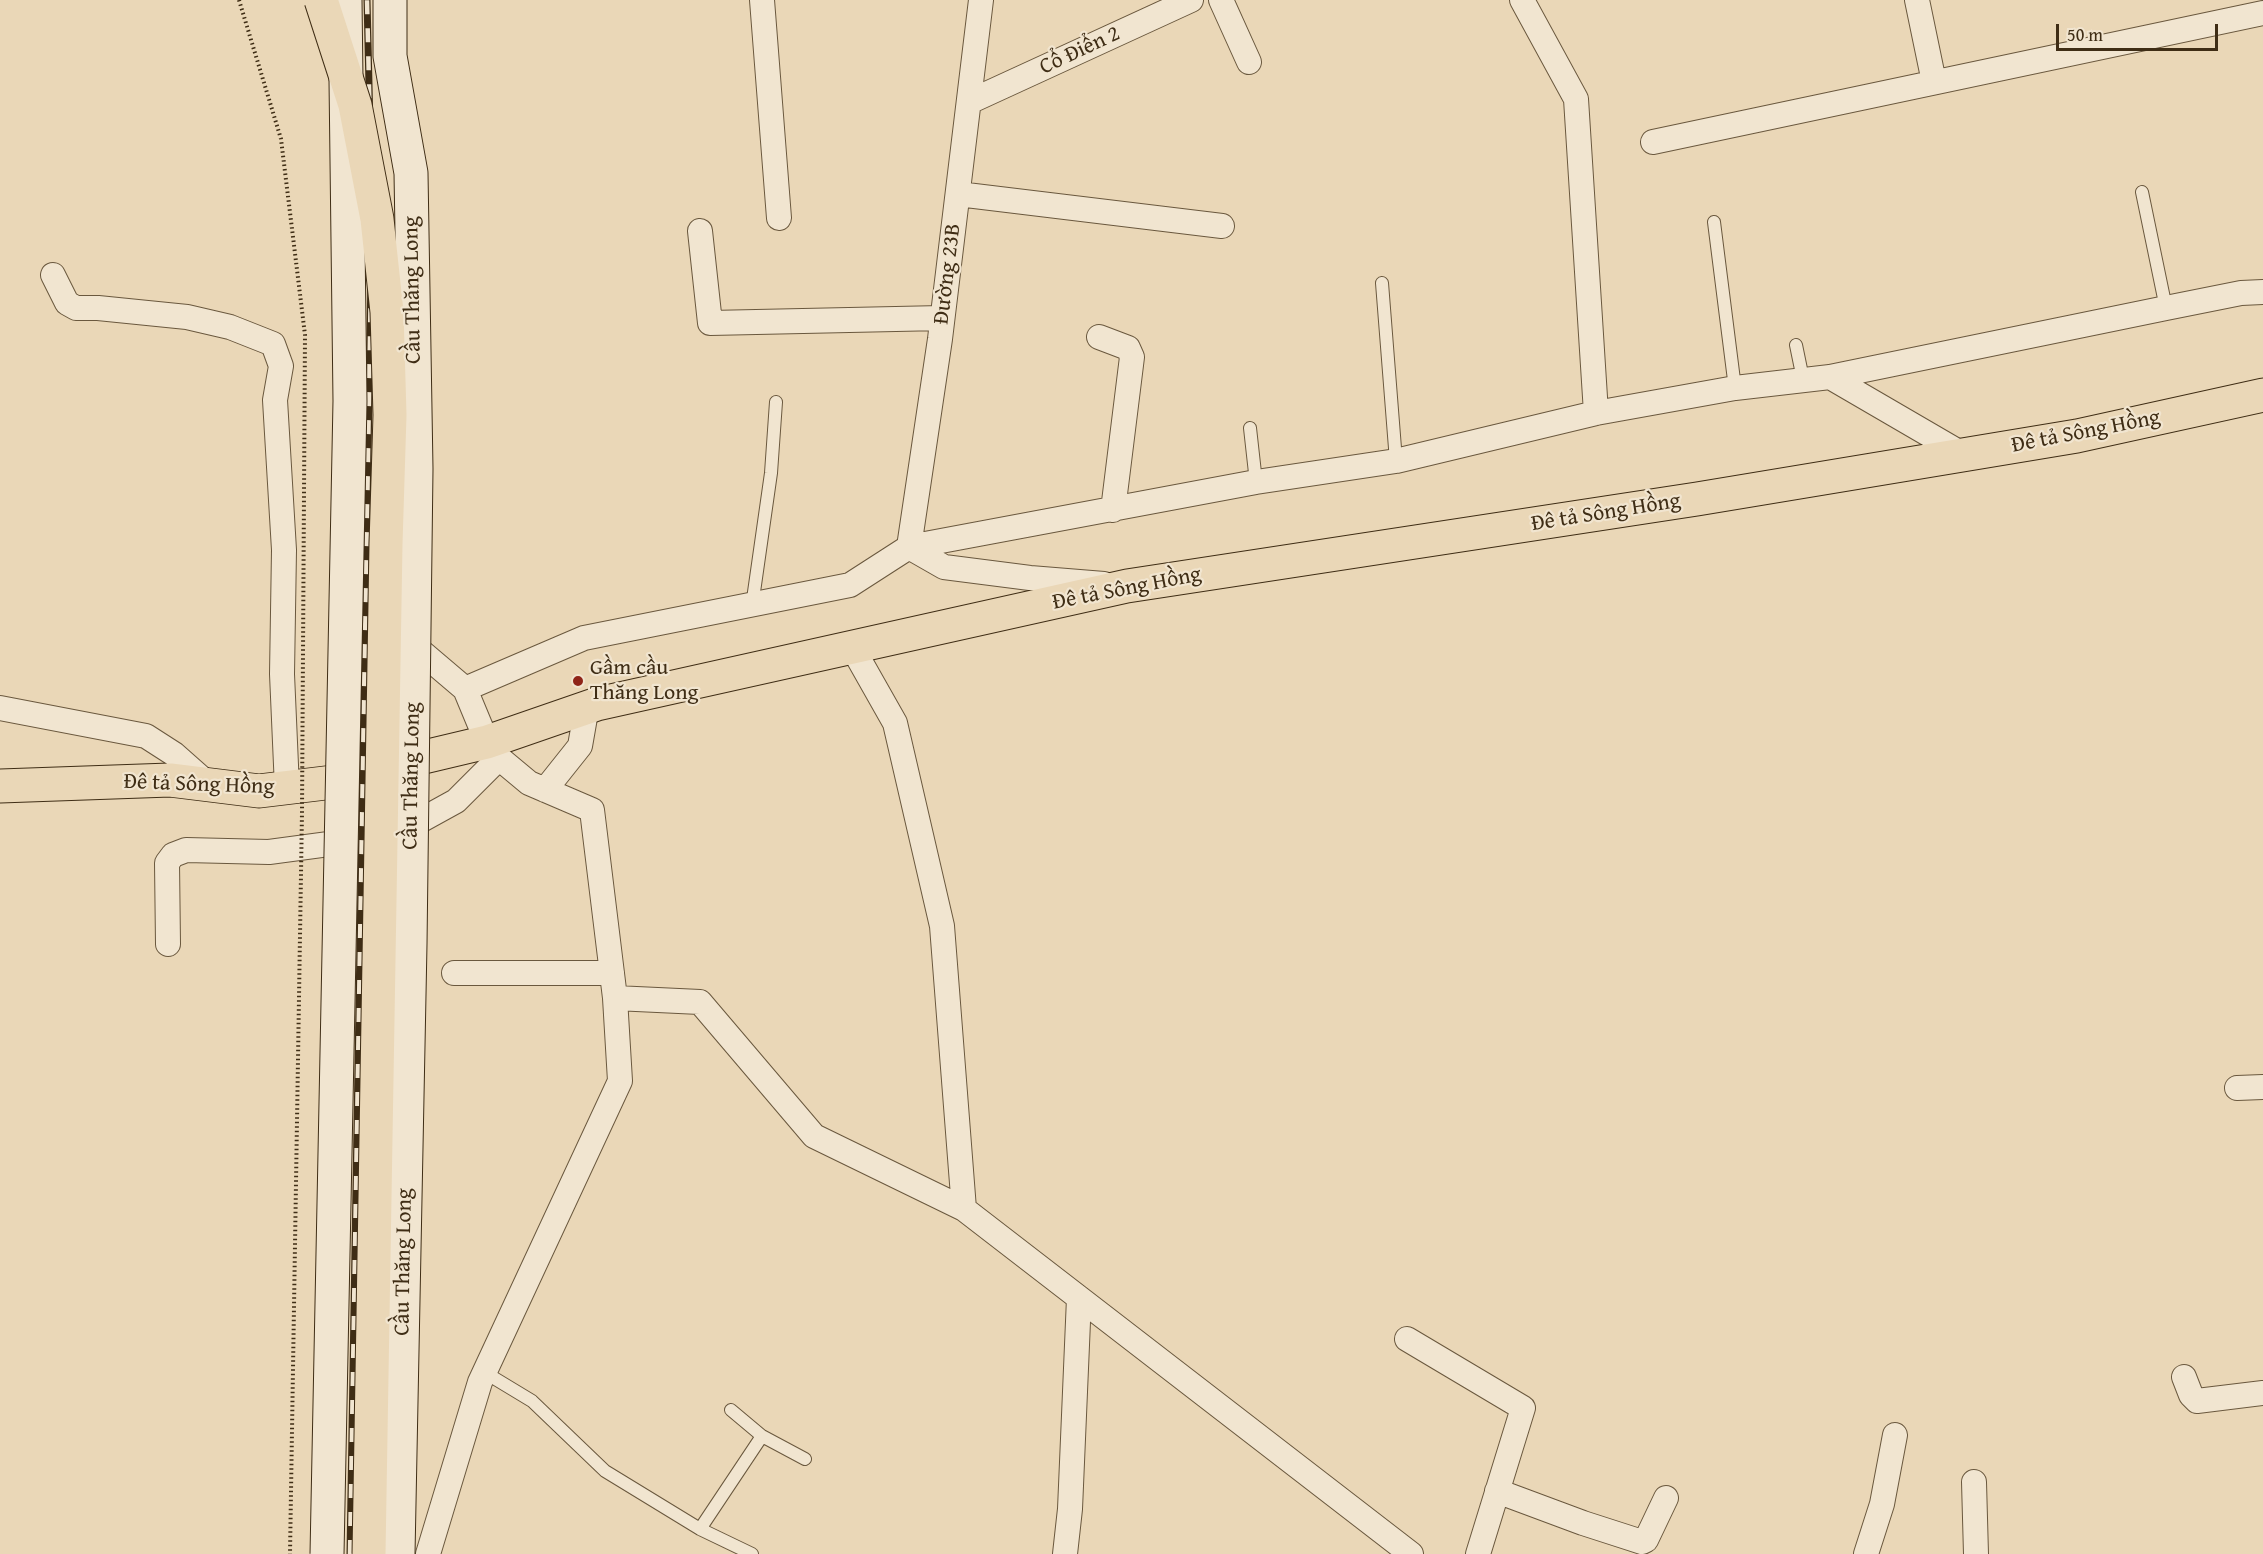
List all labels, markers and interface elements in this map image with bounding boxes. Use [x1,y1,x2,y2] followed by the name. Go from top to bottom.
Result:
[2059,12,2221,50] scale bar
[1036,21,1124,81] street label: Cổ Điển 2
[2067,21,2103,48] text: 50 m
[399,216,427,364] street label: Cầu Thăng Long
[929,222,967,326] street label: Đường 23B
[2009,405,2163,459] street label: Đê tả Sông Hồng
[1529,488,1683,538] street label: Đê tả Sông Hồng
[1050,562,1204,616] street label: Đê tả Sông Hồng
[590,655,698,706] place label: Gầm cầu Thăng Long
[571,674,585,688] marker: Gầm cầu Thăng Long
[398,702,426,850] street label: Cầu Thăng Long
[123,769,275,801] street label: Đê tả Sông Hồng
[390,1188,418,1336] street label: Cầu Thăng Long

